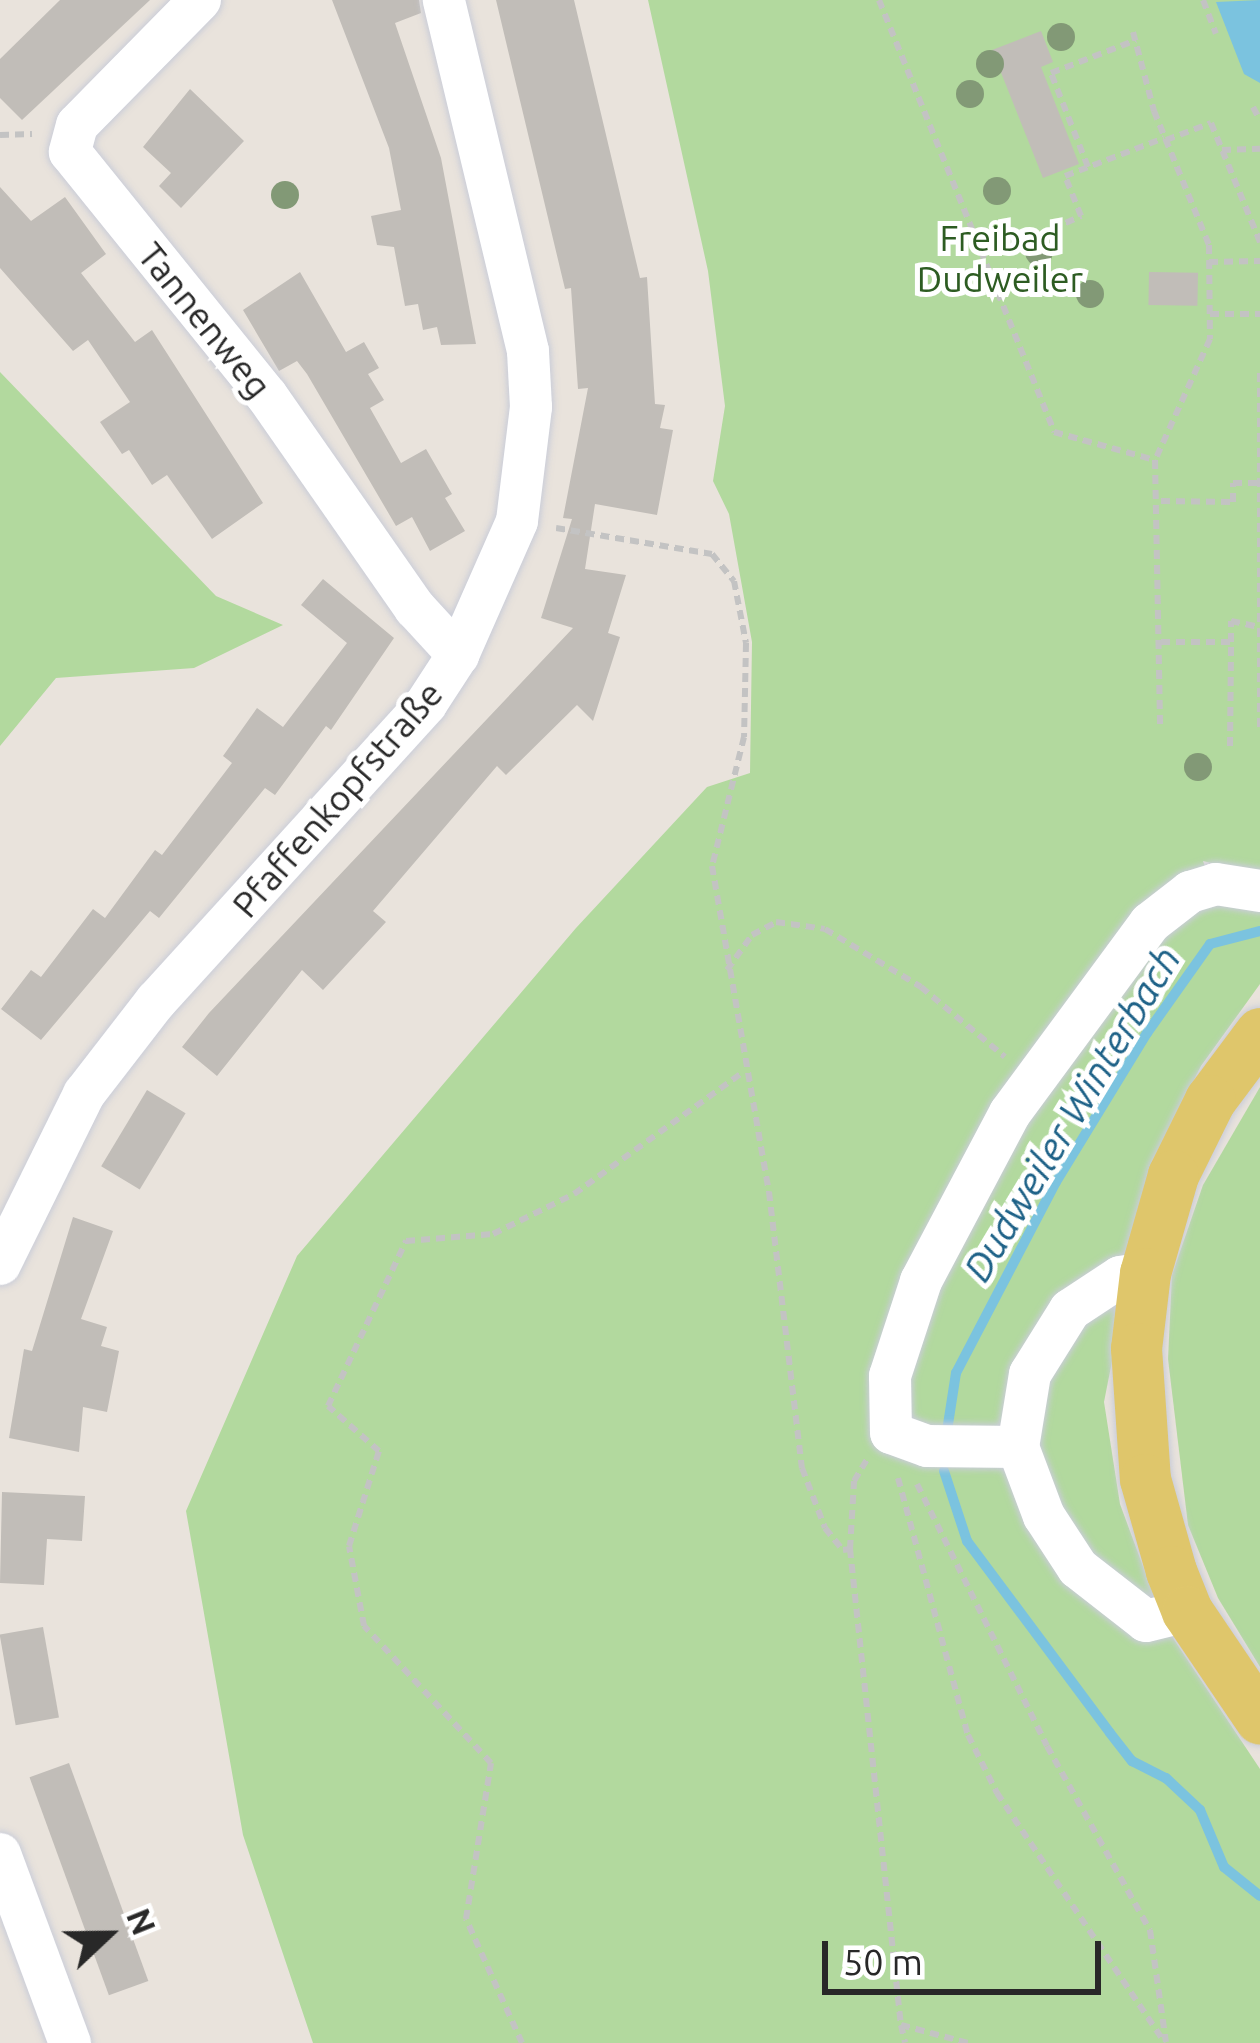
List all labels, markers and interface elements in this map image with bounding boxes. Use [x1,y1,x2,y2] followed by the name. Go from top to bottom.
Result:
[917,215,1083,300] park label: Freibad Dudweiler
[129,234,281,406] street label: Tannenweg
[223,672,451,926] street label: Pfaffenkopfstraße
[954,938,1190,1290] water label: Dudweiler Winterbach
[48,1875,168,1995] north arrow
[120,1903,164,1940] text: N
[828,1917,1107,1991] scale bar
[843,1941,923,1982] text: 50 m

